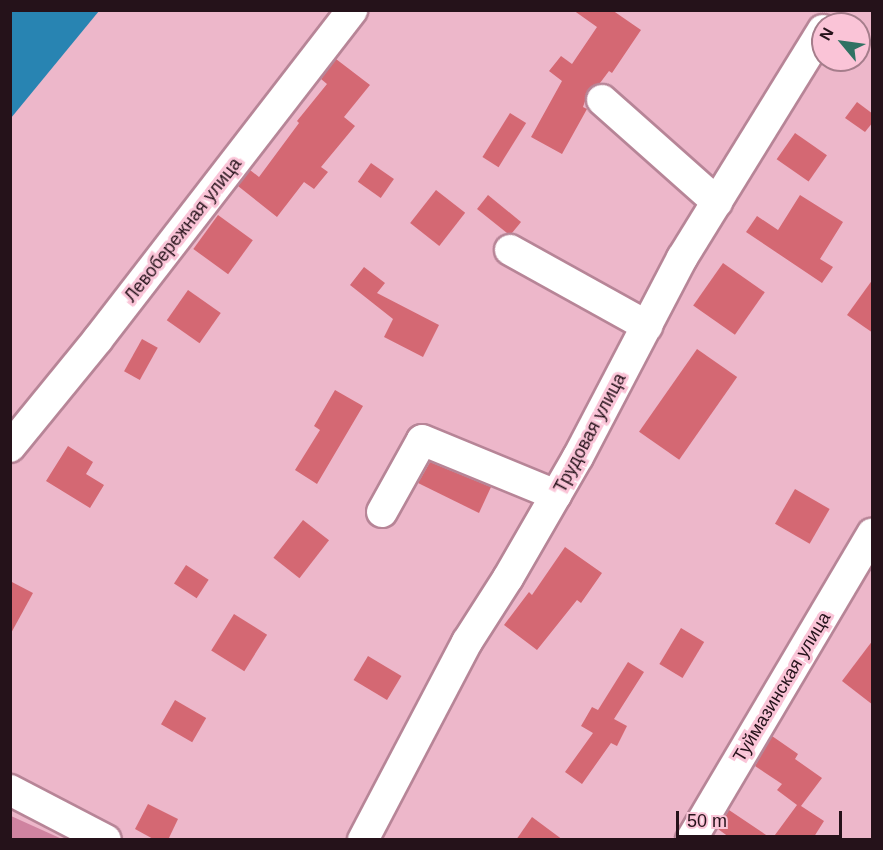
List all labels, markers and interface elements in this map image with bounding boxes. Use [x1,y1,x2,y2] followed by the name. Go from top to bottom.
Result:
[811,12,871,72] north arrow
[816,25,837,43] text: N
[120,153,246,307] street label: Левобережная улица
[549,370,631,496] street label: Трудовая улица
[729,608,835,766] street label: Туймазинская улица
[679,799,846,837] scale bar
[687,811,727,831] text: 50 m

